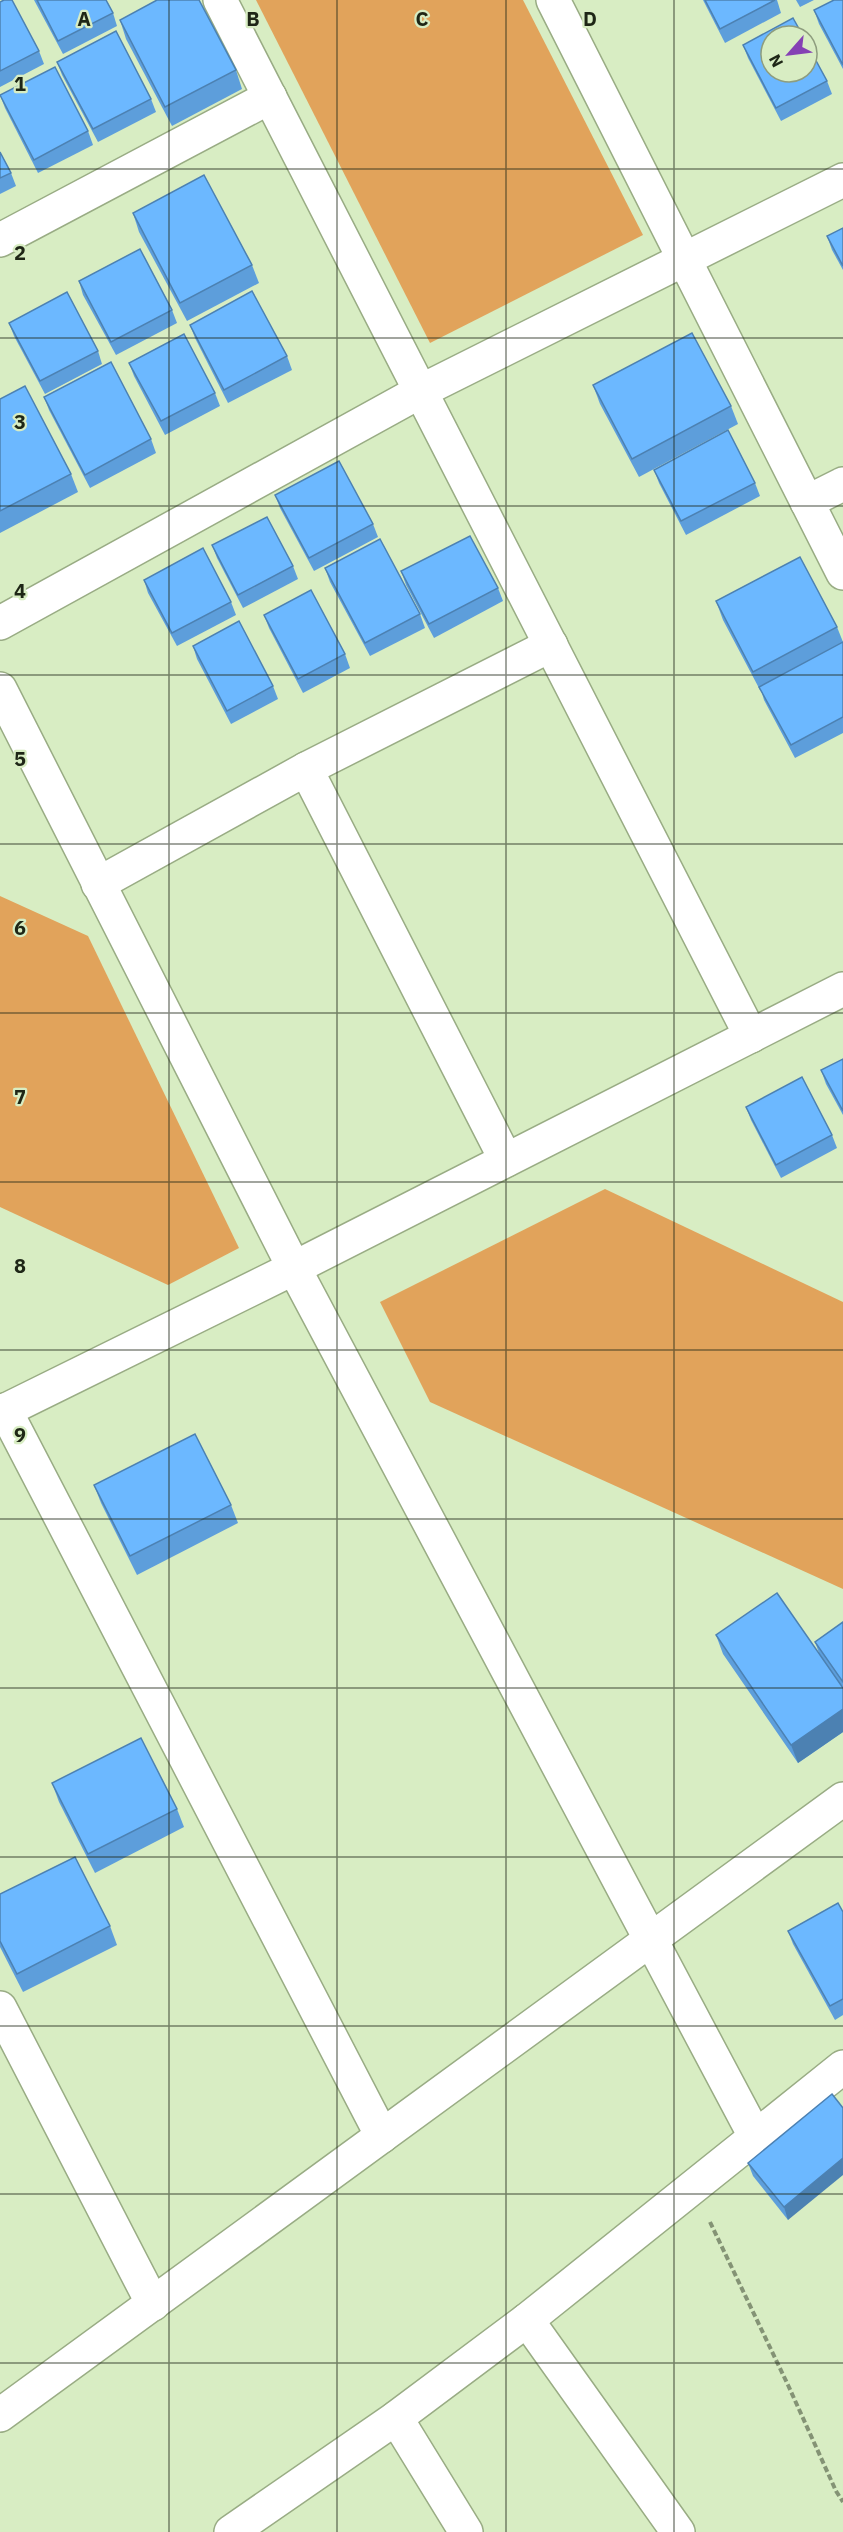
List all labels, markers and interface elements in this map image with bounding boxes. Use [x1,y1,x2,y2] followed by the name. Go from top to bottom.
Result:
[77,5,91,32] text: A
[246,5,260,32] text: B
[415,5,429,32] text: C
[583,5,597,32] text: D
[759,24,819,84] north arrow
[764,51,787,71] text: N
[14,70,26,97] text: 1
[14,239,26,266] text: 2
[14,408,26,435] text: 3
[14,577,26,604] text: 4
[14,745,26,772] text: 5
[14,914,26,941] text: 6
[14,1083,26,1110] text: 7
[14,1252,26,1279] text: 8
[14,1421,26,1448] text: 9

